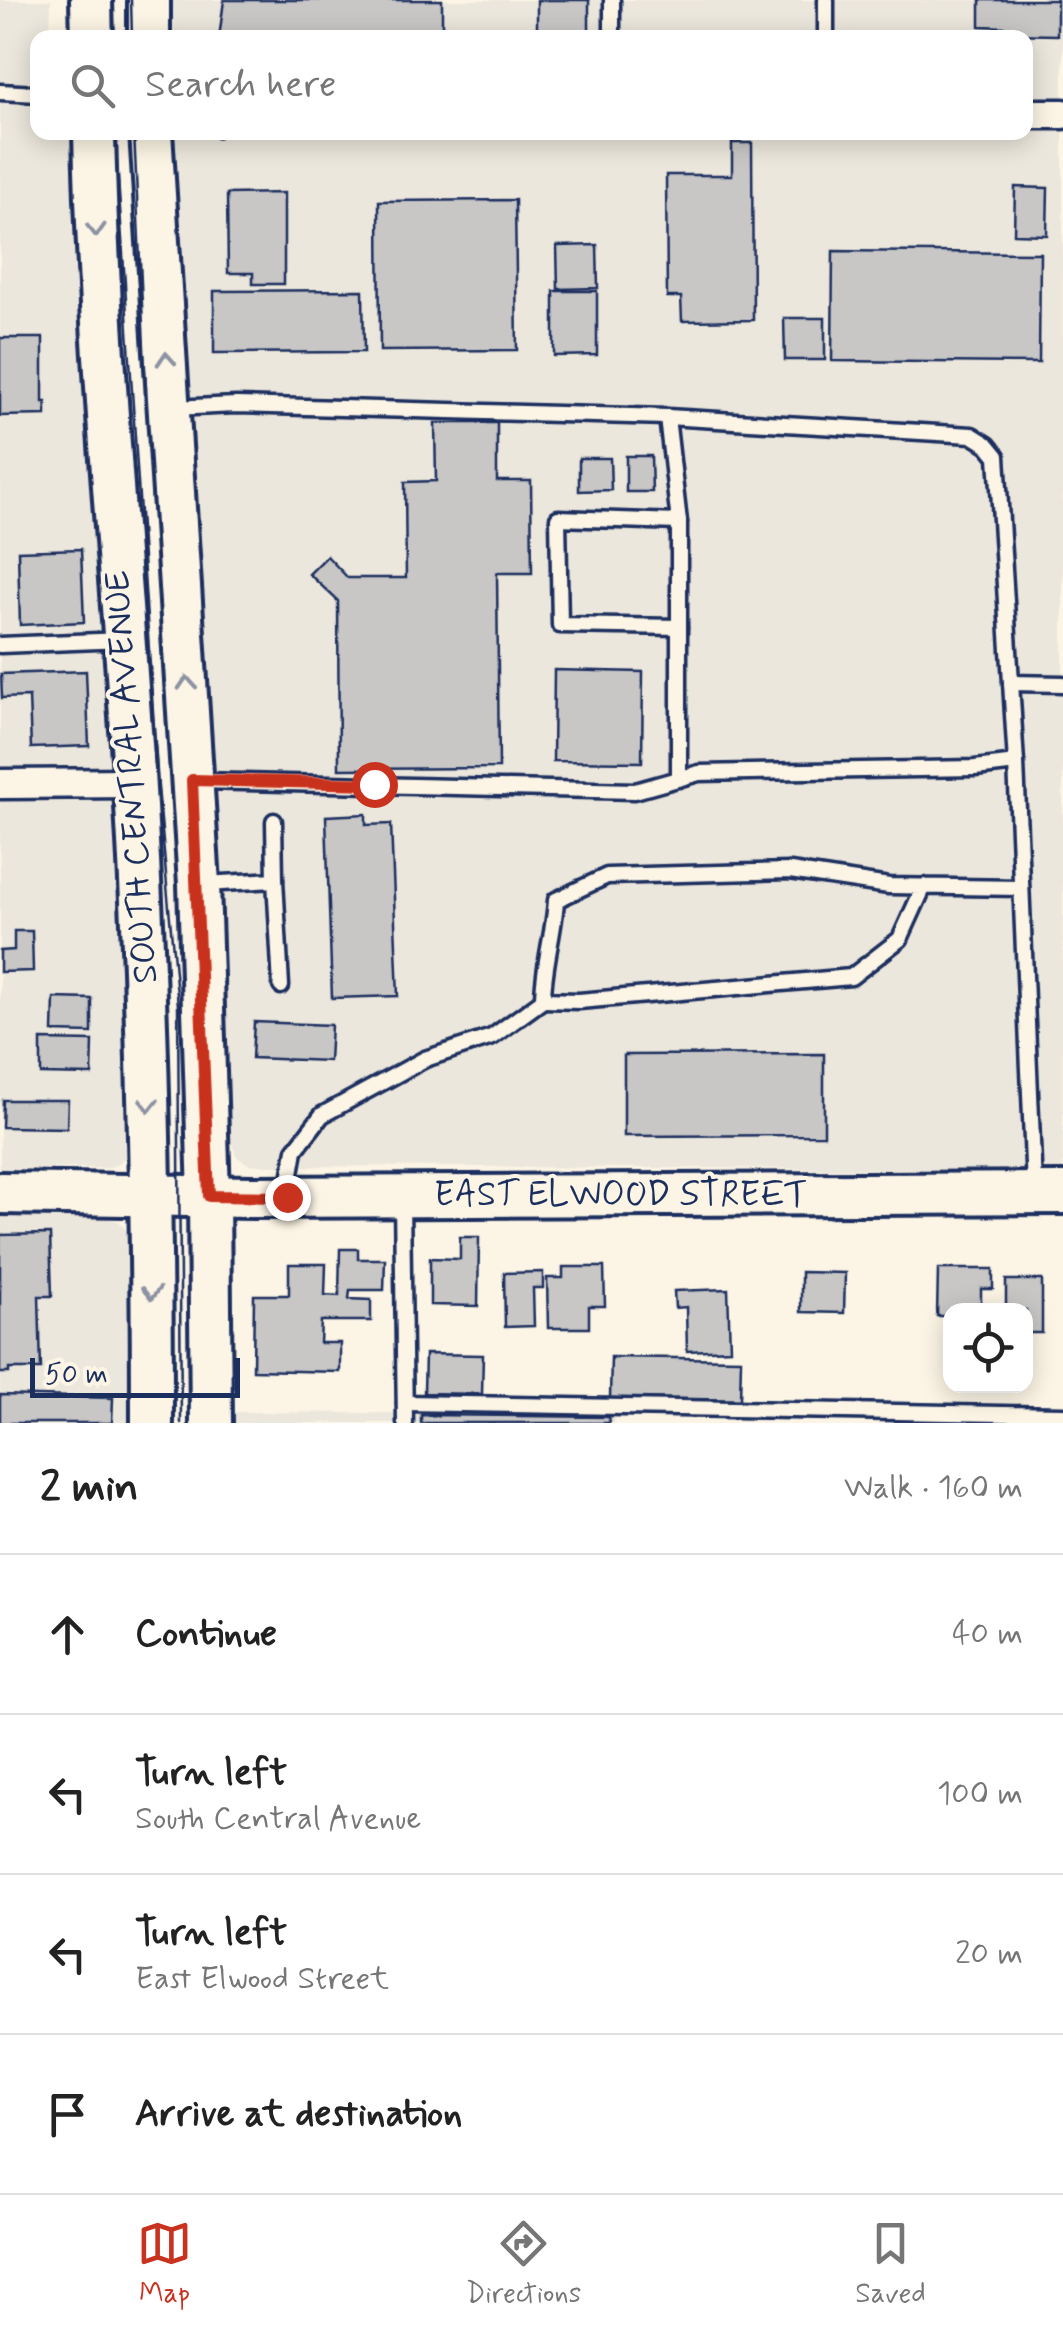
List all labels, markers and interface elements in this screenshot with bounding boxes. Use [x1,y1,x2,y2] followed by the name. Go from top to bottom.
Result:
[30,30,1033,140] search box
[65,58,120,113] icon: search
[145,61,336,110] text: Search here
[86,222,107,238] one-way arrow
[155,350,177,366] one-way arrow
[95,569,169,985] street label: SOUTH CENTRAL AVENUE
[176,675,198,691] one-way arrow
[352,762,398,808] route start
[138,1098,160,1114] one-way arrow
[434,1172,808,1218] street label: EAST ELWOOD STREET
[265,1175,311,1221] route end
[140,1285,161,1301] one-way arrow
[943,1303,1033,1393] map controls
[943,1303,1033,1393] button: locate
[30,1353,240,1398] scale bar
[45,1357,108,1394] text: 50 m
[40,1461,139,1516] text: 2 min
[844,1467,1023,1509] text: Walk · 160 m
[40,1607,95,1662] icon: ahead
[135,1610,277,1659] text: Continue
[952,1613,1023,1655] text: 40 m
[135,1749,287,1798] text: Turn left
[40,1767,95,1822] icon: left
[937,1773,1023,1815] text: 100 m
[135,1798,421,1840] text: South Central Avenue
[135,1909,287,1958] text: Turn left
[40,1927,95,1982] icon: left
[955,1933,1023,1975] text: 20 m
[135,1958,389,2000] text: East Elwood Street
[40,2087,95,2142] icon: arrive
[135,2090,462,2139] text: Arrive at destination
[137,2216,192,2313] tab: Map
[466,2216,581,2313] tab: Directions
[855,2216,926,2313] tab: Saved

